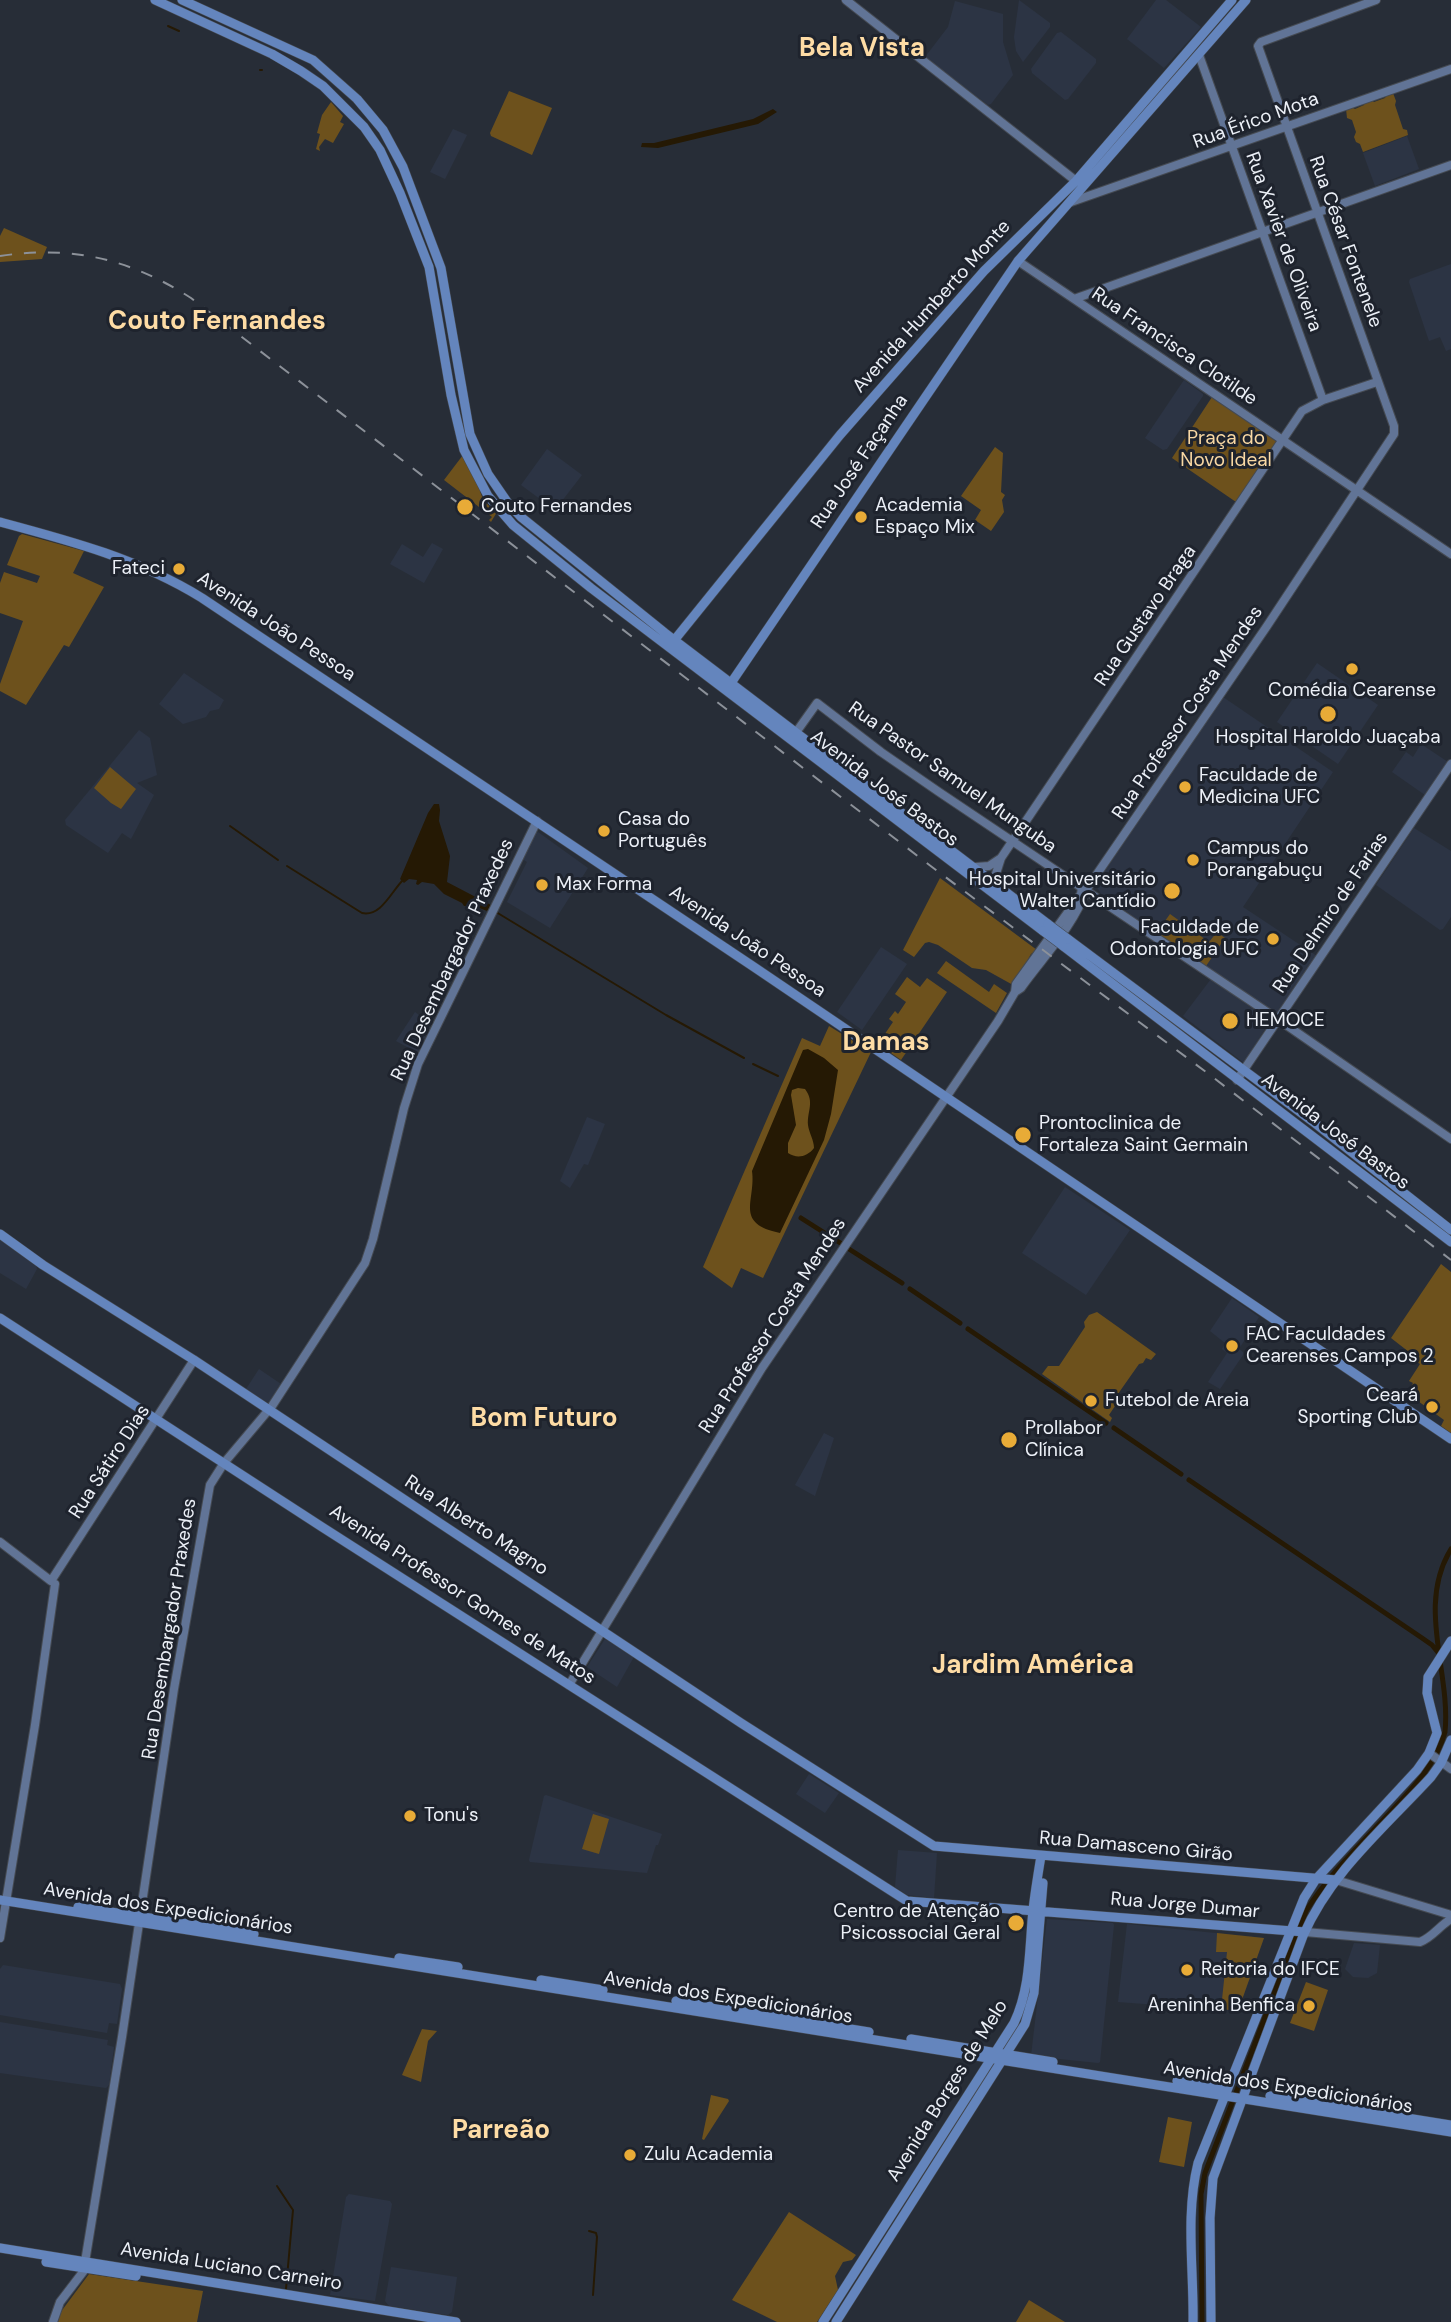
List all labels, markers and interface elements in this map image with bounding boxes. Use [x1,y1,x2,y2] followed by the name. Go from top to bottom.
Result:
[799,33,925,65] district label: Bela Vista
[1190,88,1322,154] street label: Rua Érico Mota
[1240,149,1326,335] street label: Rua Xavier de Oliveira
[1303,153,1387,331] street label: Rua César Fontenele
[848,216,1016,398] street label: Avenida Humberto Monte
[1087,283,1261,411] street label: Rua Francisca Clotilde
[108,306,326,338] district label: Couto Fernandes
[807,391,913,533] street label: Rua José Façanha
[1180,428,1272,472] park label: Praça do Novo Ideal
[875,495,975,539] place label: Academia Espaço Mix
[481,496,632,518] place label: Couto Fernandes
[455,497,475,517] marker: Couto Fernandes
[853,509,869,525] marker: Academia Espaço Mix
[1090,541,1202,691] street label: Rua Gustavo Braga
[112,558,165,580] place label: Fateci
[171,561,187,577] marker: Fateci
[193,567,359,687] street label: Avenida João Pessoa
[1108,602,1268,824] street label: Rua Professor Costa Mendes
[1344,661,1360,677] marker: Comédia Cearense
[1268,680,1436,702] place label: Comédia Cearense
[844,697,1060,859] street label: Rua Pastor Samuel Munguba
[1318,704,1338,724] marker: Hospital Haroldo Juaçaba
[805,726,963,852] street label: Avenida José Bastos
[1215,727,1441,749] place label: Hospital Haroldo Juaçaba
[1199,765,1320,809] place label: Faculdade de Medicina UFC
[1177,779,1193,795] marker: Faculdade de Medicina UFC
[618,809,707,853] place label: Casa do Português
[596,823,612,839] marker: Casa do Português
[1269,828,1393,998] street label: Rua Delmiro de Farias
[387,835,519,1085] street label: Rua Desembargador Praxedes
[1207,838,1322,882] place label: Campus do Porangabuçu
[1185,852,1201,868] marker: Campus do Porangabuçu
[969,869,1156,913] place label: Hospital Universitário Walter Cantídio
[556,874,652,896] place label: Max Forma
[534,877,550,893] marker: Max Forma
[664,881,830,1003] street label: Avenida João Pessoa
[1162,881,1182,901] marker: Hospital Universitário Walter Cantídio
[1110,917,1259,961] place label: Faculdade de Odontologia UFC
[1265,931,1281,947] marker: Faculdade de Odontologia UFC
[1246,1010,1325,1032] place label: HEMOCE
[1220,1011,1240,1031] marker: HEMOCE
[842,1027,930,1059] district label: Damas
[1256,1069,1414,1195] street label: Avenida José Bastos
[1039,1113,1248,1157] place label: Prontoclinica de Fortaleza Saint Germain
[1013,1125,1033,1145] marker: Prontoclinica de Fortaleza Saint Germain
[695,1214,851,1438] street label: Rua Professor Costa Mendes
[1246,1324,1434,1368] place label: FAC Faculdades Cearenses Campos 2
[1224,1338,1240,1354] marker: FAC Faculdades Cearenses Campos 2
[1298,1385,1418,1429] place label: Ceará Sporting Club
[1105,1390,1249,1412] place label: Futebol de Areia
[1083,1393,1099,1409] marker: Futebol de Areia
[1424,1399,1440,1415] marker: Ceará Sporting Club
[65,1401,155,1523] street label: Rua Sátiro Dias
[470,1403,618,1435] district label: Bom Futuro
[1025,1418,1103,1462] place label: Prollabor Clínica
[999,1430,1019,1450] marker: Prollabor Clínica
[400,1471,552,1581] street label: Rua Alberto Magno
[138,1497,202,1761] street label: Rua Desembargador Praxedes
[325,1500,599,1690] street label: Avenida Professor Gomes de Matos
[932,1650,1134,1682] district label: Jardim América
[424,1805,479,1827] place label: Tonu's
[402,1808,418,1824] marker: Tonu's
[1038,1827,1234,1867] street label: Rua Damasceno Girão
[42,1878,294,1940] street label: Avenida dos Expedicionários
[1110,1888,1260,1924] street label: Rua Jorge Dumar
[833,1901,1000,1945] place label: Centro de Atenção Psicossocial Geral
[1006,1913,1026,1933] marker: Centro de Atenção Psicossocial Geral
[1201,1959,1340,1981] place label: Reitoria do IFCE
[1179,1962,1195,1978] marker: Reitoria do IFCE
[602,1967,854,2029] street label: Avenida dos Expedicionários
[1147,1995,1295,2017] place label: Areninha Benfica
[883,1996,1013,2186] street label: Avenida Borges de Melo
[1301,1998,1317,2014] marker: Areninha Benfica
[1162,2057,1414,2119] street label: Avenida dos Expedicionários
[452,2115,550,2147] district label: Parreão
[644,2144,773,2166] place label: Zulu Academia
[622,2147,638,2163] marker: Zulu Academia
[119,2238,343,2296] street label: Avenida Luciano Carneiro

